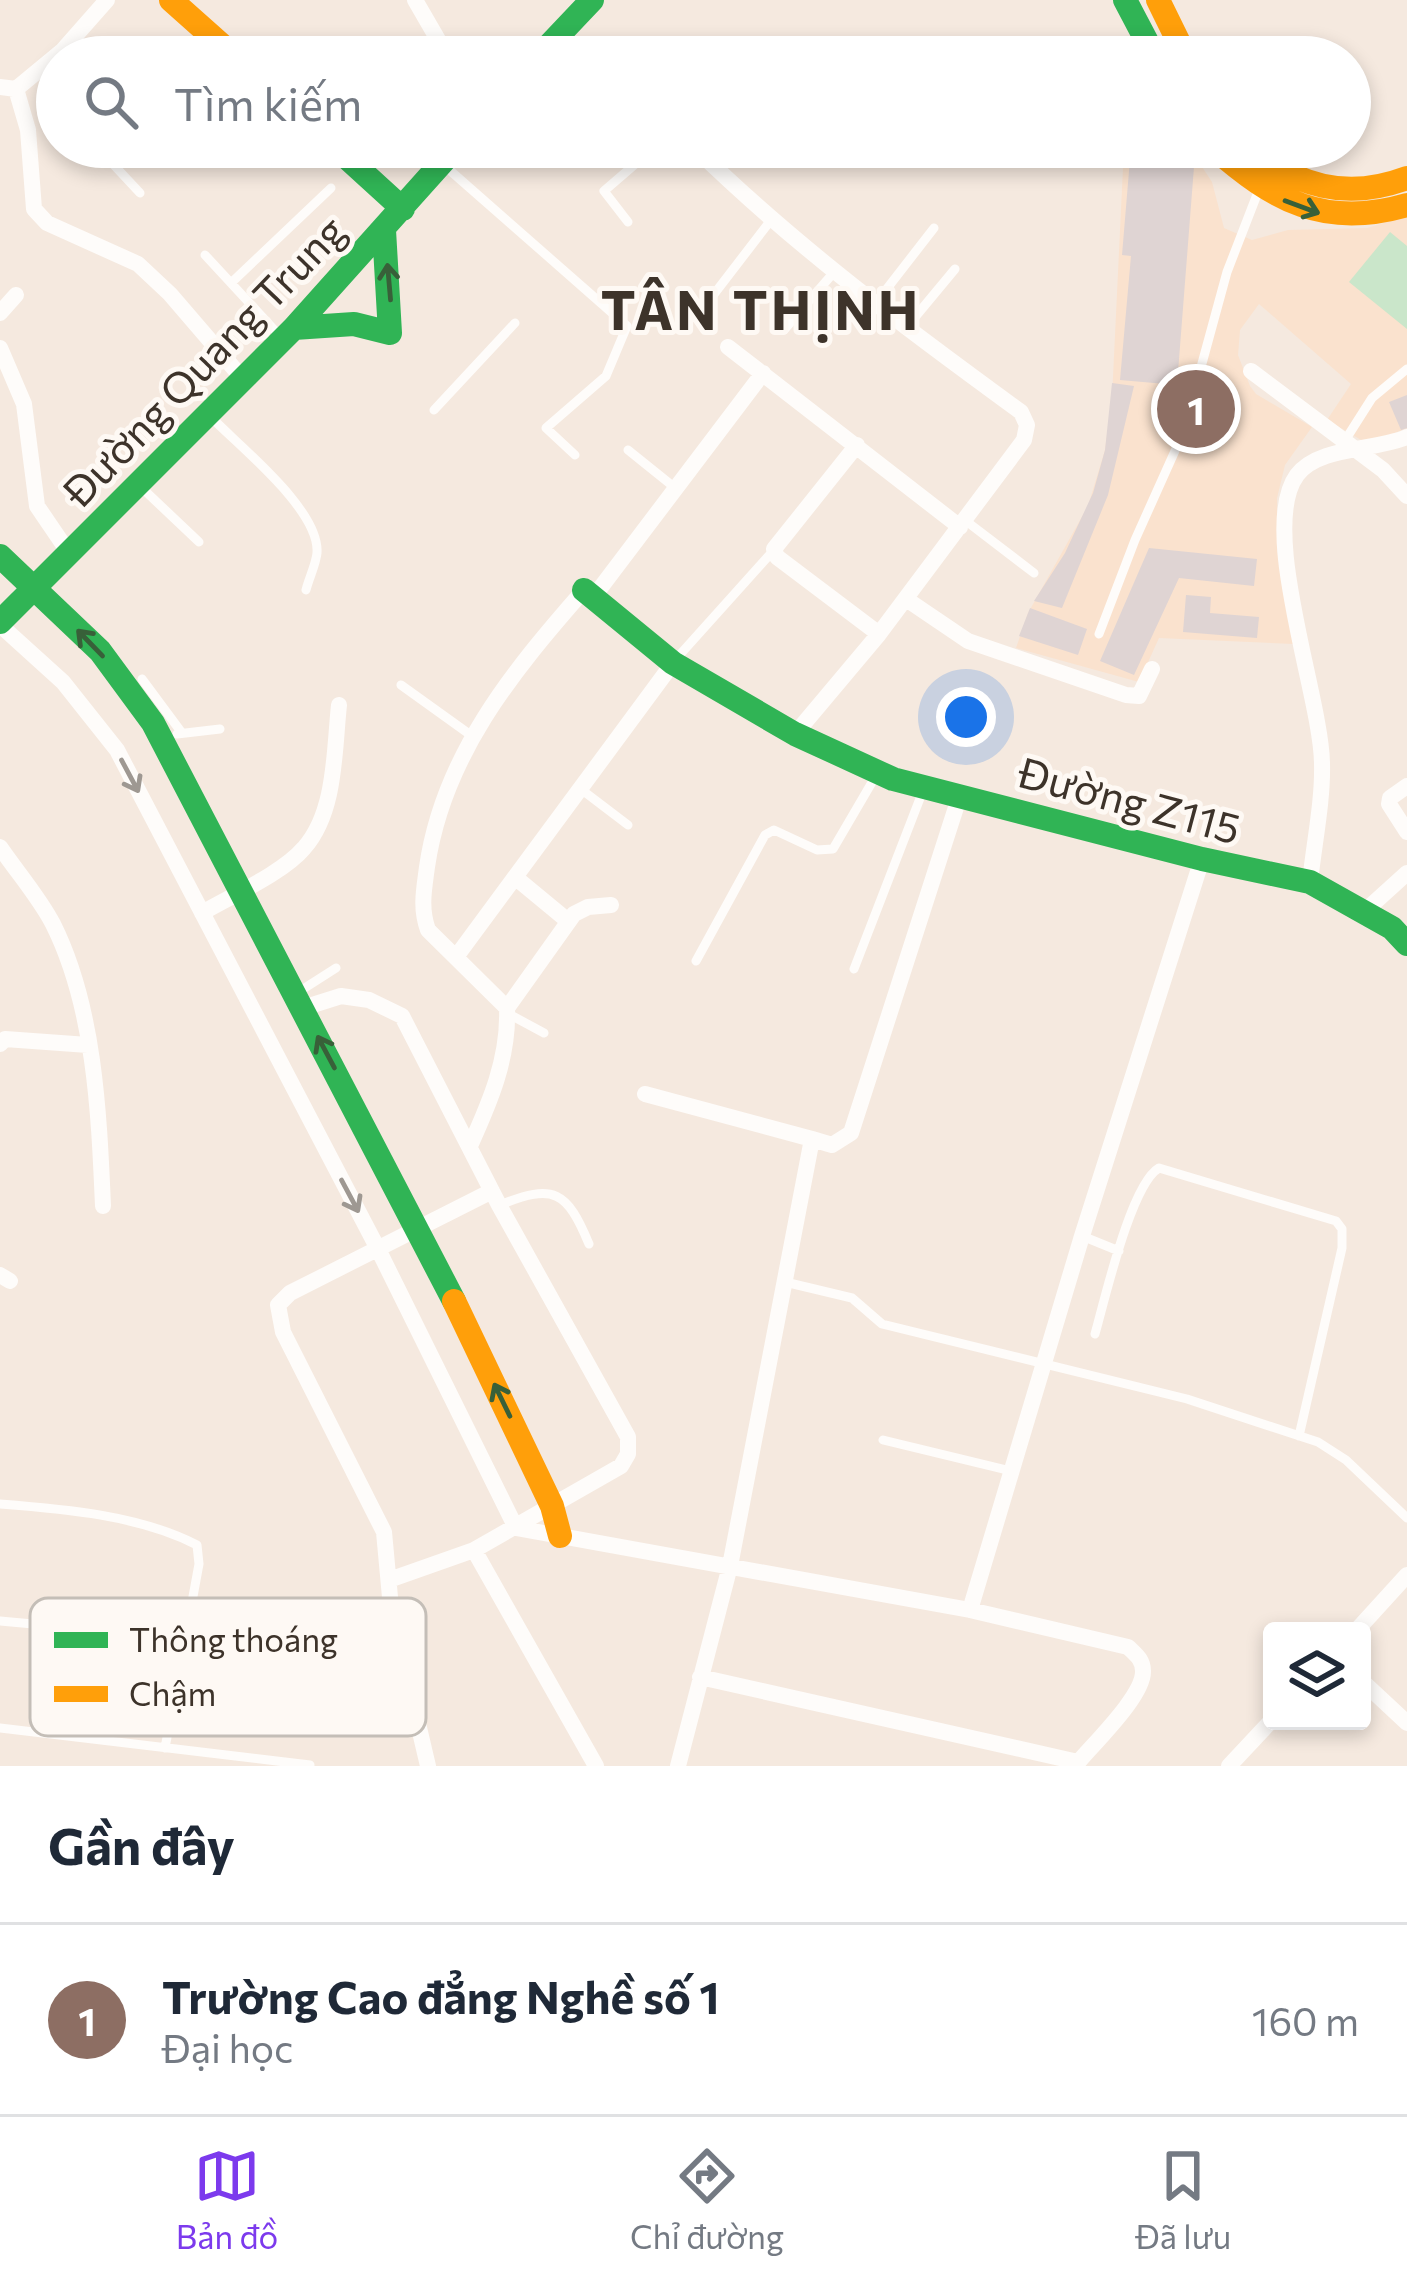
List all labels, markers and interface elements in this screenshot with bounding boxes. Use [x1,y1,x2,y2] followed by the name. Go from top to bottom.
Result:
[36,36,1371,168] search box
[78,69,144,135] icon: search
[174,75,362,130] text: Tìm kiếm
[1283,198,1320,219] one-way arrow
[50,204,355,517] street label: Đường Quang Trung
[377,263,400,302] one-way arrow
[601,275,921,343] district label: TÂN THỊNH
[1157,364,1235,454] pin: 1
[76,629,105,658] one-way arrow
[936,687,996,747] your location
[1013,744,1246,854] street label: Đường Z115
[120,758,143,794] one-way arrow
[314,1036,337,1071] one-way arrow
[339,1178,362,1213] one-way arrow
[489,1383,512,1419] one-way arrow
[30,1598,426,1736] legend
[129,1618,338,1659] text: Thông thoáng
[1263,1622,1371,1730] map controls
[1263,1622,1371,1730] button: layers
[129,1672,216,1713] text: Chậm
[48,1813,235,1876] text: Gần đây
[162,1968,720,2023] text: Trường Cao đẳng Nghề số 1
[78,1996,96,2044] text: 1
[1252,1996,1359,2044] text: 160 m
[162,2023,293,2071] text: Đại học
[176,2143,278,2256] tab: Bản đồ
[630,2143,784,2256] tab: Chỉ đường
[1136,2143,1231,2256] tab: Đã lưu

